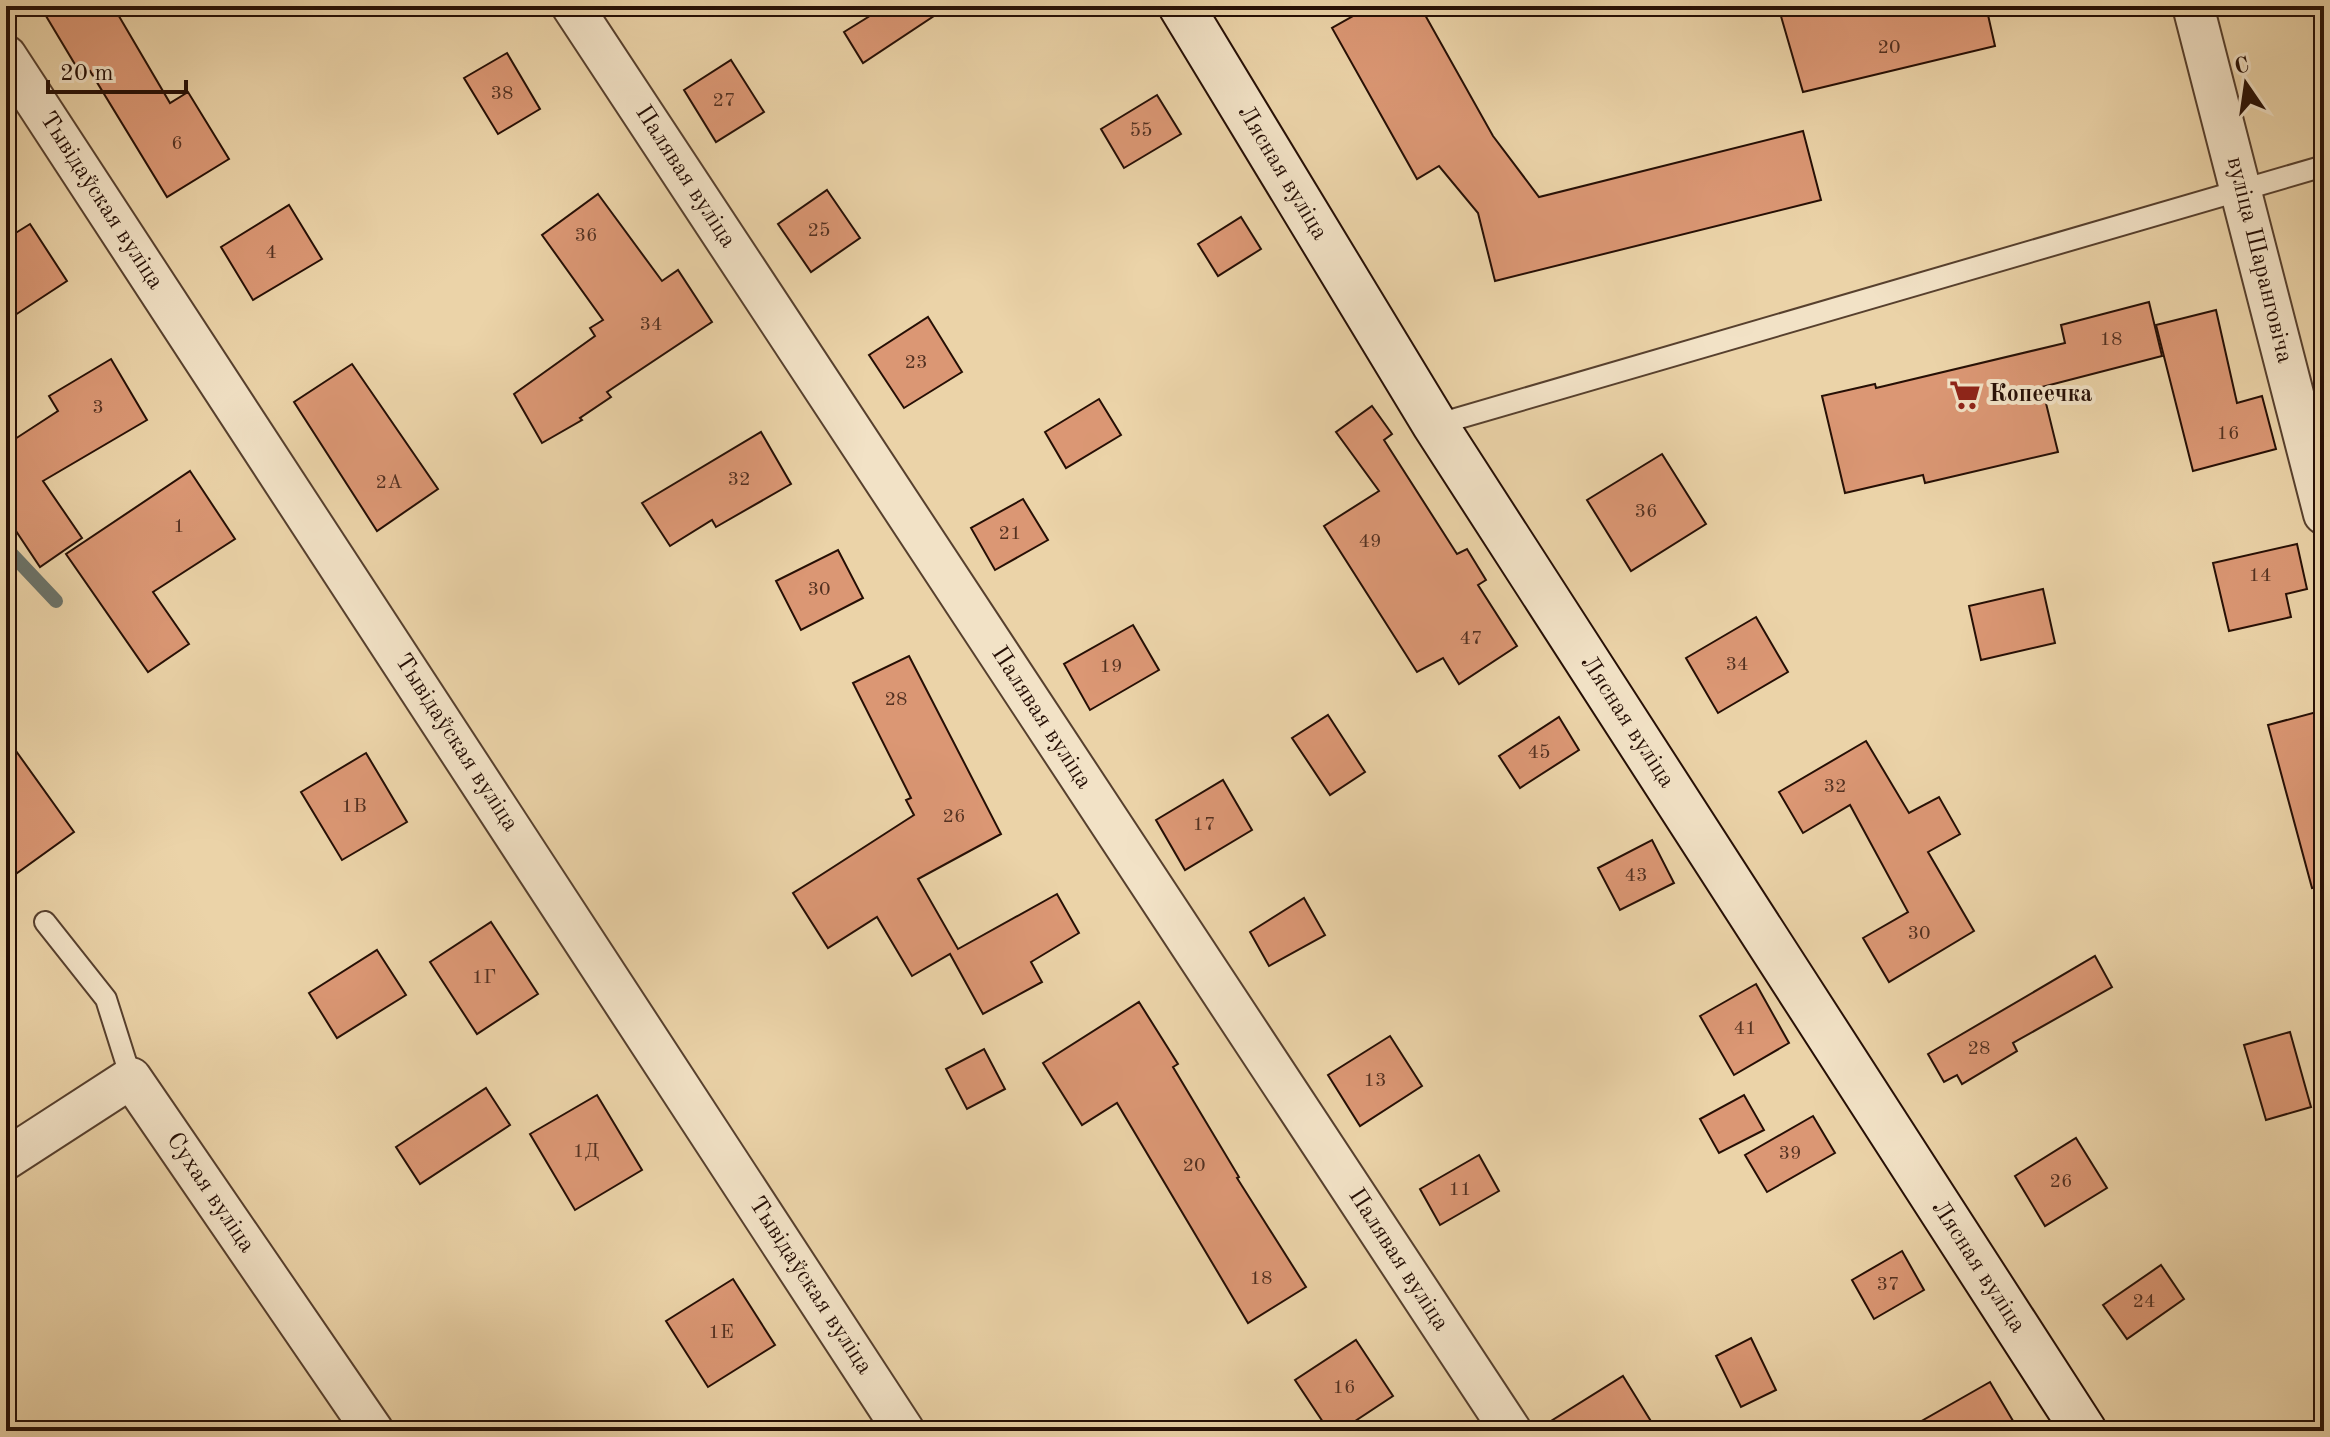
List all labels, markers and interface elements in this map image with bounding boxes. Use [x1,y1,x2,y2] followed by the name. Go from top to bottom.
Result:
[1877,38,1901,58] house number: 20
[48,44,186,94] scale bar
[2206,44,2286,124] north arrow
[2232,54,2252,79] text: С
[60,62,114,86] text: 20 m
[490,84,514,104] house number: 38
[712,91,736,111] house number: 27
[630,102,740,253] street label: Палявая вуліца
[1232,102,1332,245] street label: Лясная вуліца
[35,108,167,294] street label: Тывідаўская вуліца
[1129,121,1153,141] house number: 55
[171,134,183,154] house number: 6
[2222,154,2296,366] street label: вуліца Шаранговіча
[807,221,831,241] house number: 25
[574,226,598,246] house number: 36
[265,243,277,263] house number: 4
[639,315,663,335] house number: 34
[2099,330,2123,350] house number: 18
[904,353,928,373] house number: 23
[1948,378,1982,412] supermarket icon: Копеечка
[1989,383,2092,407] place label: Копеечка
[92,398,104,418] house number: 3
[2216,424,2240,444] house number: 16
[727,470,751,490] house number: 32
[376,473,402,493] house number: 2А
[1634,502,1658,522] house number: 36
[173,517,185,537] house number: 1
[998,524,1022,544] house number: 21
[1358,532,1382,552] house number: 49
[2248,566,2272,586] house number: 14
[807,580,831,600] house number: 30
[1459,629,1483,649] house number: 47
[986,643,1096,794] street label: Палявая вуліца
[390,650,522,836] street label: Тывідаўская вуліца
[1575,652,1679,793] street label: Лясная вуліца
[1725,655,1749,675] house number: 34
[1099,657,1123,677] house number: 19
[884,690,908,710] house number: 28
[1527,743,1551,763] house number: 45
[1823,777,1847,797] house number: 32
[341,797,367,817] house number: 1В
[942,807,966,827] house number: 26
[1192,815,1216,835] house number: 17
[1624,866,1648,886] house number: 43
[1907,924,1931,944] house number: 30
[472,968,496,988] house number: 1Г
[1733,1019,1757,1039] house number: 41
[1967,1039,1991,1059] house number: 28
[1363,1071,1387,1091] house number: 13
[161,1129,259,1257] street label: Сухая вуліца
[573,1142,599,1162] house number: 1Д
[1778,1144,1802,1164] house number: 39
[1182,1156,1206,1176] house number: 20
[2049,1172,2073,1192] house number: 26
[1448,1180,1472,1200] house number: 11
[1343,1185,1453,1336] street label: Палявая вуліца
[744,1193,876,1379] street label: Тывідаўская вуліца
[1926,1197,2030,1338] street label: Лясная вуліца
[1249,1269,1273,1289] house number: 18
[1876,1275,1900,1295] house number: 37
[2132,1292,2156,1312] house number: 24
[708,1323,734,1343] house number: 1Е
[1332,1378,1356,1398] house number: 16

